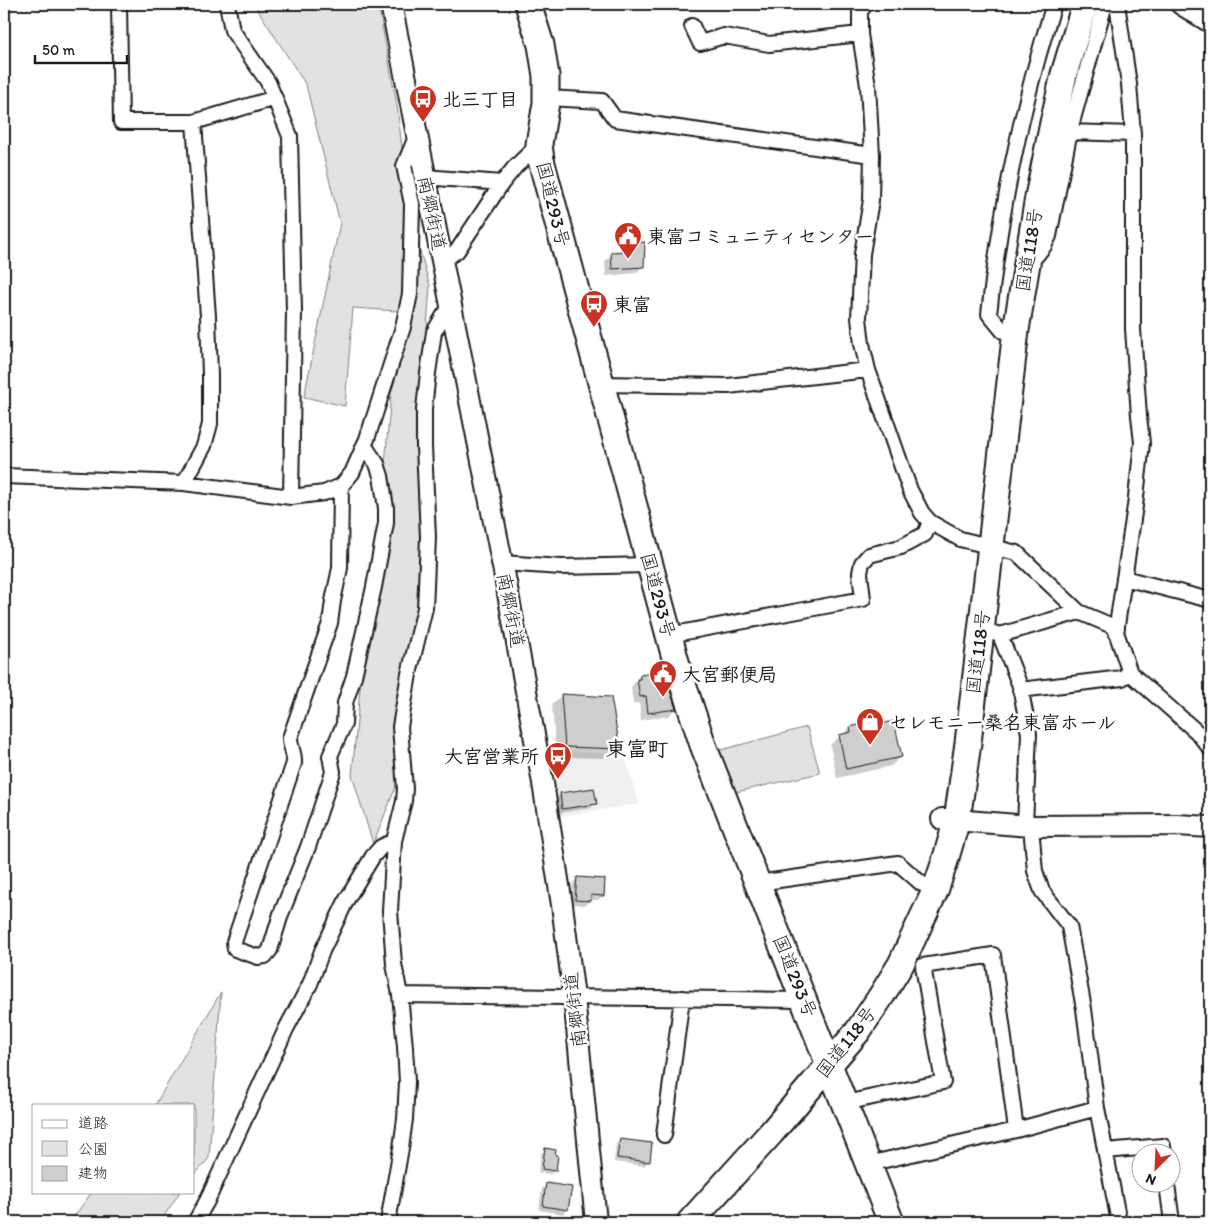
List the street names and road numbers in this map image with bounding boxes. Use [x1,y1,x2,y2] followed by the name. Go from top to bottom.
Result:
[531,159,575,249] street label: 国道293号
[413,173,451,253] street label: 南郷街道
[1011,206,1047,294] street label: 国道118号
[636,550,680,640] street label: 国道293号
[492,570,530,650] street label: 南郷街道
[961,608,995,696] street label: 国道118号
[768,931,822,1021] street label: 国道293号
[559,971,591,1049] street label: 南郷街道
[811,1001,881,1083] street label: 国道118号

